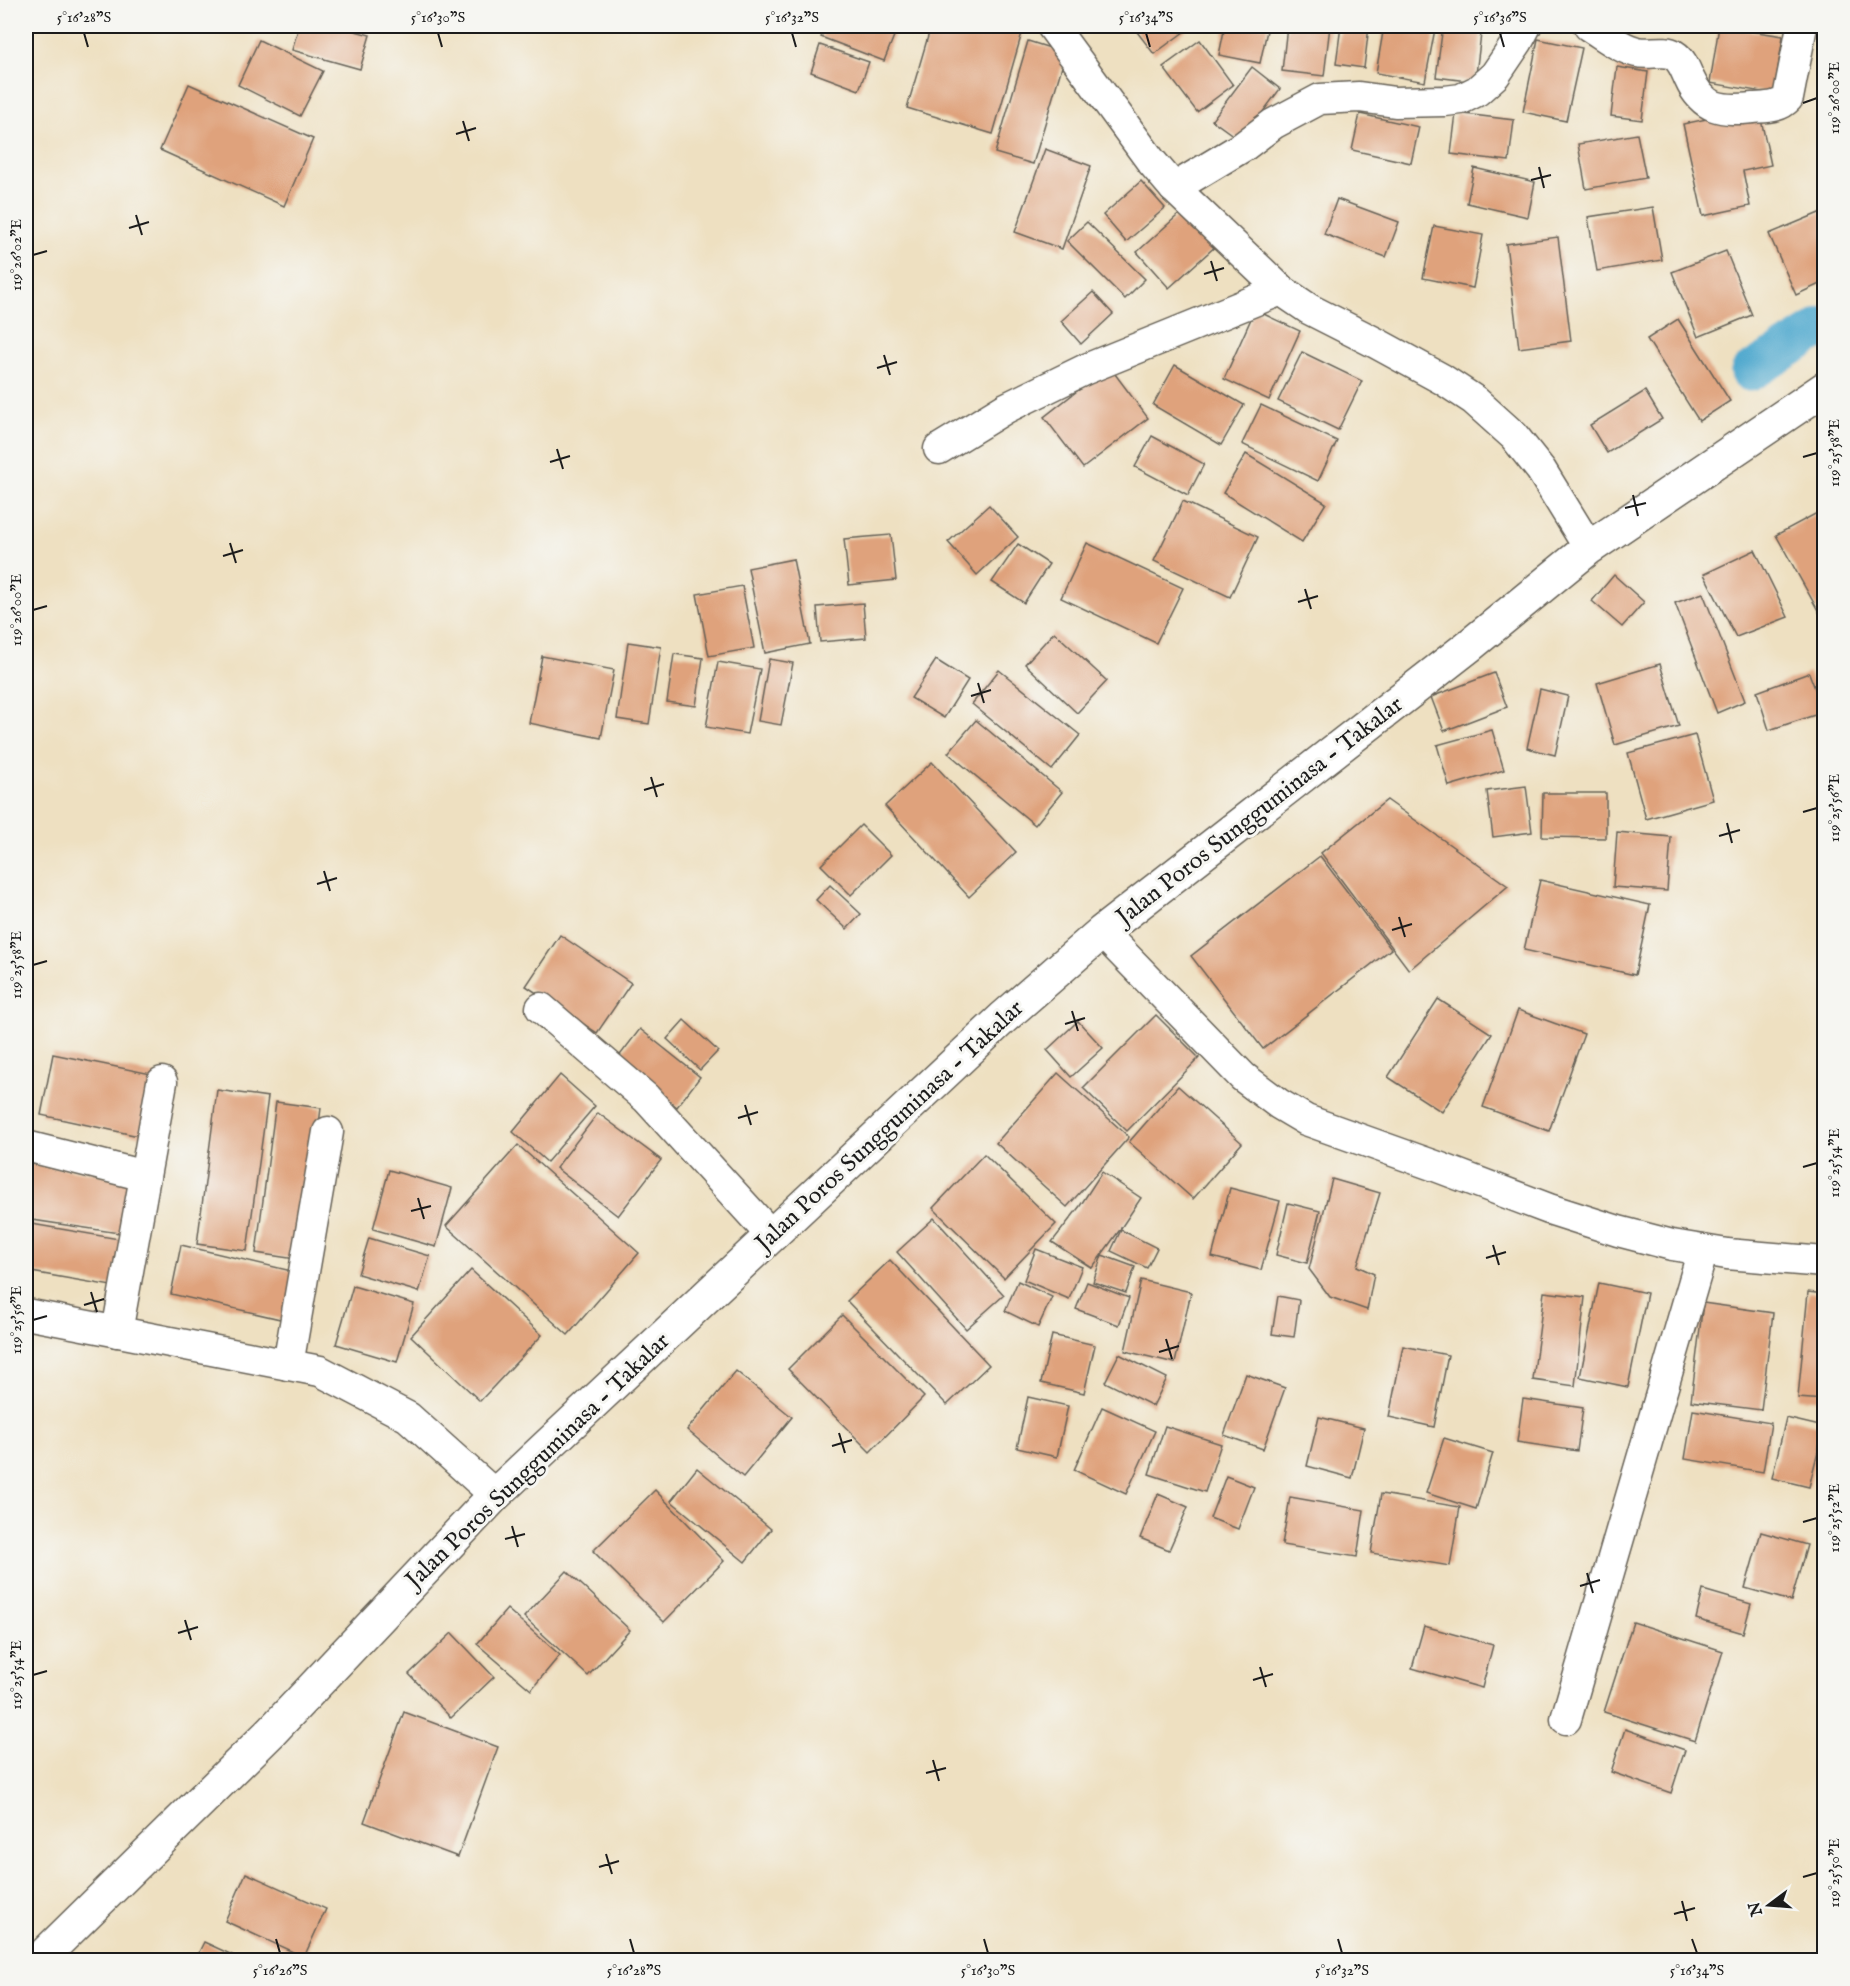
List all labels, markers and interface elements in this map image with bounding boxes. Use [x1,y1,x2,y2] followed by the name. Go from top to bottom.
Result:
[57,8,111,27] text: 5°16'28"S
[411,8,465,27] text: 5°16'30"S
[765,8,819,27] text: 5°16'32"S
[1119,8,1173,27] text: 5°16'34"S
[1473,8,1527,27] text: 5°16'36"S
[1825,62,1844,134] text: 119°26'00"E
[7,219,26,291] text: 119°26'02"E
[1825,419,1844,487] text: 119°25'58"E
[7,574,26,646] text: 119°26'00"E
[1108,689,1410,935] street label: Jalan Poros Sungguminasa - Takalar
[1825,774,1844,842] text: 119°25'56"E
[7,931,26,999] text: 119°25'58"E
[747,993,1031,1261] street label: Jalan Poros Sungguminasa - Takalar
[1825,1128,1844,1198] text: 119°25'54"E
[7,1286,26,1354] text: 119°25'56"E
[397,1326,677,1598] street label: Jalan Poros Sungguminasa - Takalar
[1825,1483,1844,1553] text: 119°25'52"E
[7,1640,26,1710] text: 119°25'54"E
[1825,1838,1844,1908] text: 119°25'50"E
[1739,1875,1799,1935] north arrow
[1745,1899,1768,1919] text: N
[253,1961,307,1980] text: 5°16'26"S
[607,1961,661,1980] text: 5°16'28"S
[961,1961,1015,1980] text: 5°16'30"S
[1315,1961,1369,1980] text: 5°16'32"S
[1670,1961,1724,1980] text: 5°16'34"S

